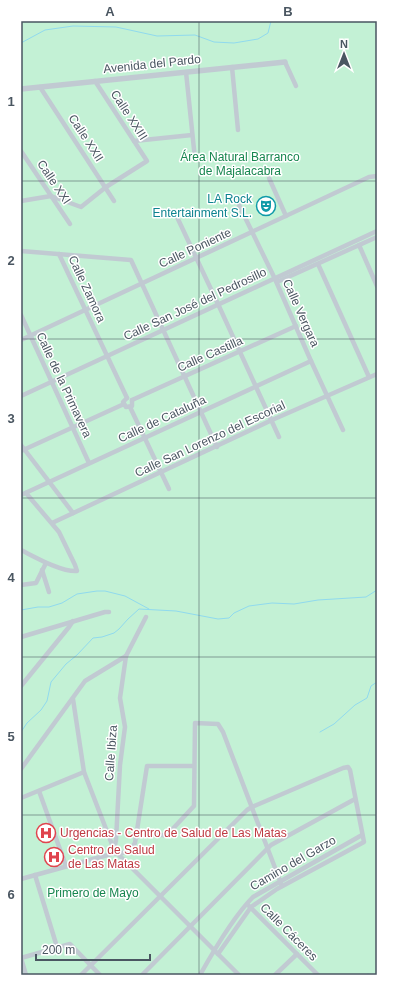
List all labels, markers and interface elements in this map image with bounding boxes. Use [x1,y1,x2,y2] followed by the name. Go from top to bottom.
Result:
[105,4,115,19] text: A
[283,4,293,19] text: B
[324,34,364,74] north arrow
[340,38,348,50] text: N
[103,52,202,76] street label: Avenida del Pardo
[108,87,150,143] street label: Calle XXIII
[7,94,15,109] text: 1
[66,112,106,164] street label: Calle XXII
[180,149,300,178] park label: Área Natural Barranco de Majalacabra
[34,157,74,207] street label: Calle XXI
[153,192,253,220] place label: LA Rock Entertainment S.L.
[255,195,277,217] theatre icon: LA Rock Entertainment S.L.
[157,225,234,271] street label: Calle Poniente
[7,253,15,268] text: 2
[65,253,109,325] street label: Calle Zamora
[121,265,269,343] street label: Calle San José del Pedrosillo
[280,277,322,349] street label: Calle Vergara
[33,330,95,440] street label: Calle de la Primavera
[175,333,245,375] street label: Calle Castilla
[116,392,208,446] street label: Calle de Cataluña
[133,398,287,480] street label: Calle San Lorenzo del Escorial
[7,411,15,426] text: 3
[7,570,15,585] text: 4
[102,724,120,781] street label: Calle Ibiza
[7,729,15,744] text: 5
[35,822,57,844] hospital icon: Urgencias - Centro de Salud de Las Matas
[60,826,287,840] place label: Urgencias - Centro de Salud de Las Matas
[248,833,339,893] street label: Camino del Garzo
[68,843,155,871] place label: Centro de Salud de Las Matas
[43,846,65,868] hospital icon: Centro de Salud de Las Matas
[47,886,139,900] park label: Primero de Mayo
[7,887,15,902] text: 6
[257,900,321,964] street label: Calle Cáceres
[36,936,150,962] scale bar
[42,943,75,957] text: 200 m

